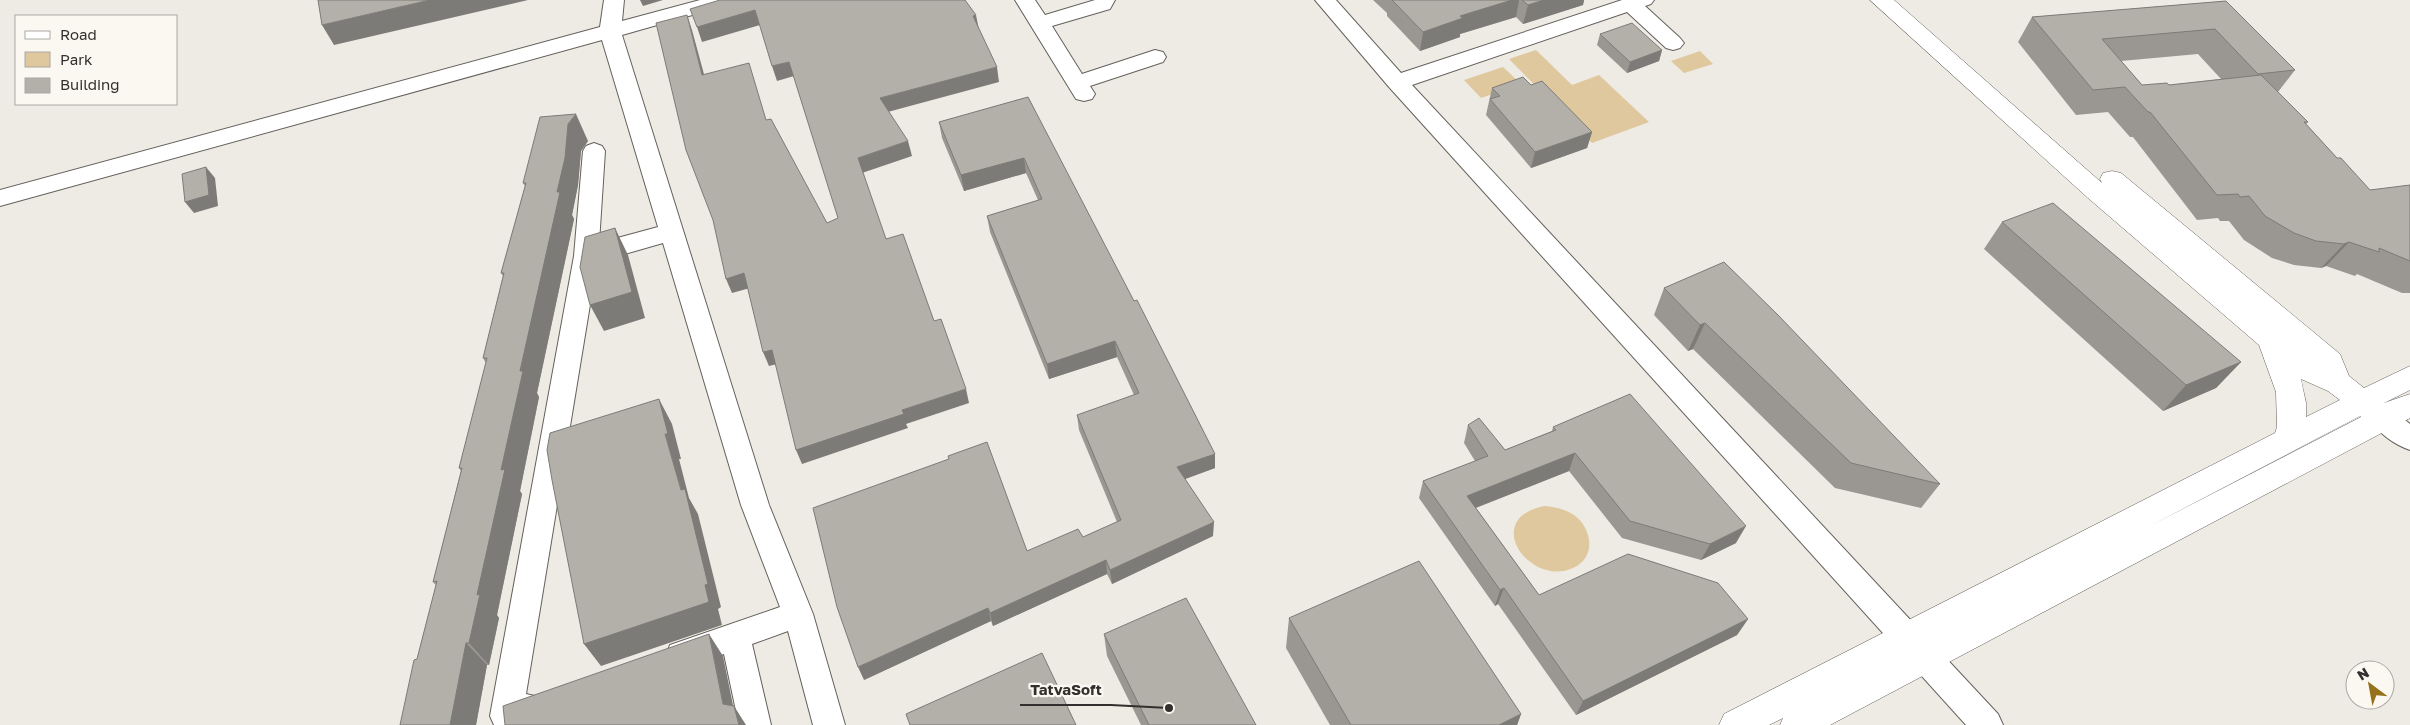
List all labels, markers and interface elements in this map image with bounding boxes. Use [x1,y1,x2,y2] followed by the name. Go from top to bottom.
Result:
[15,15,178,105] legend
[60,25,97,43] text: Road
[60,50,93,68] text: Park
[60,75,120,93] text: Building
[2345,660,2395,710] north arrow
[2354,664,2372,684] text: N
[1020,675,1111,705] callout: TatvaSoft
[1030,680,1102,698] text: TatvaSoft

